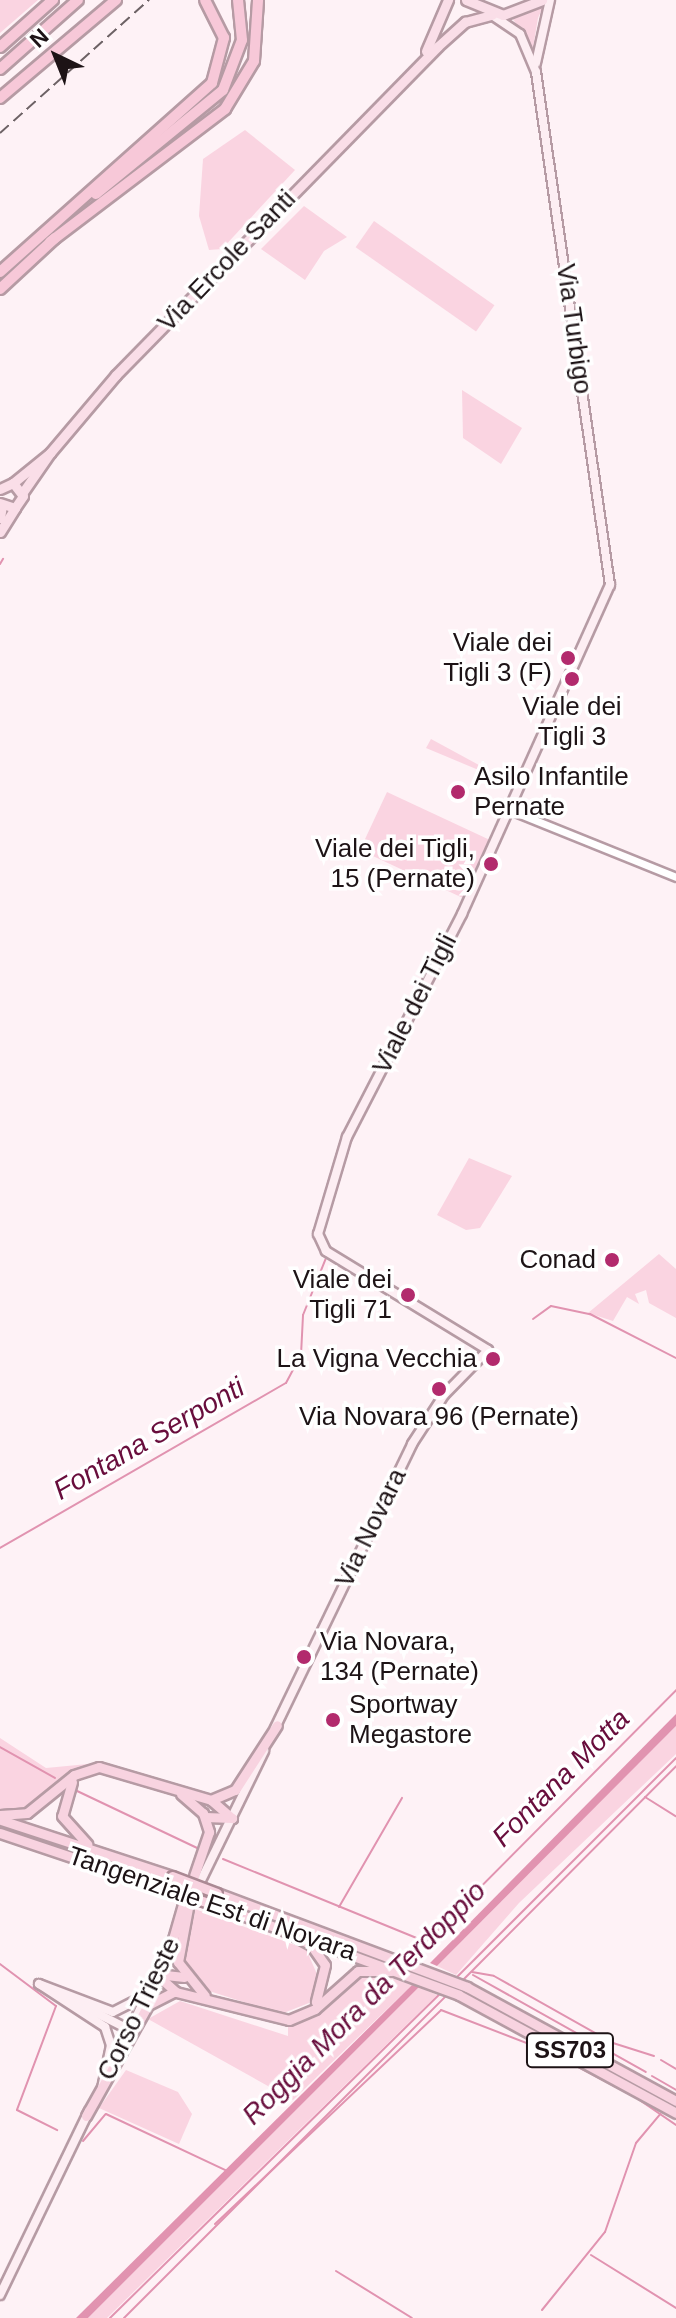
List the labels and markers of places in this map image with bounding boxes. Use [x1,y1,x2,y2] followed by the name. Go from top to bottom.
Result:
[443,627,552,688] place label: Viale dei Tigli 3 (F)
[559,649,577,667] marker: Viale dei Tigli 3 (F)
[563,670,581,688] marker: Viale dei Tigli 3
[522,691,622,752] place label: Viale dei Tigli 3
[474,761,629,822] place label: Asilo Infantile Pernate
[449,783,467,801] marker: Asilo Infantile Pernate
[315,833,475,894] place label: Viale dei Tigli, 15 (Pernate)
[482,855,500,873] marker: Viale dei Tigli, 15 (Pernate)
[519,1244,596,1276] place label: Conad
[603,1251,621,1269] marker: Conad
[293,1264,392,1326] place label: Viale dei Tigli 71
[399,1286,417,1304] marker: Viale dei Tigli 71
[277,1343,477,1375] place label: La Vigna Vecchia
[484,1350,502,1368] marker: La Vigna Vecchia
[430,1380,448,1398] marker: Via Novara 96 (Pernate)
[299,1401,579,1433] place label: Via Novara 96 (Pernate)
[320,1626,479,1688] place label: Via Novara, 134 (Pernate)
[295,1648,313,1666] marker: Via Novara, 134 (Pernate)
[349,1689,472,1750] place label: Sportway Megastore
[324,1711,342,1729] marker: Sportway Megastore

